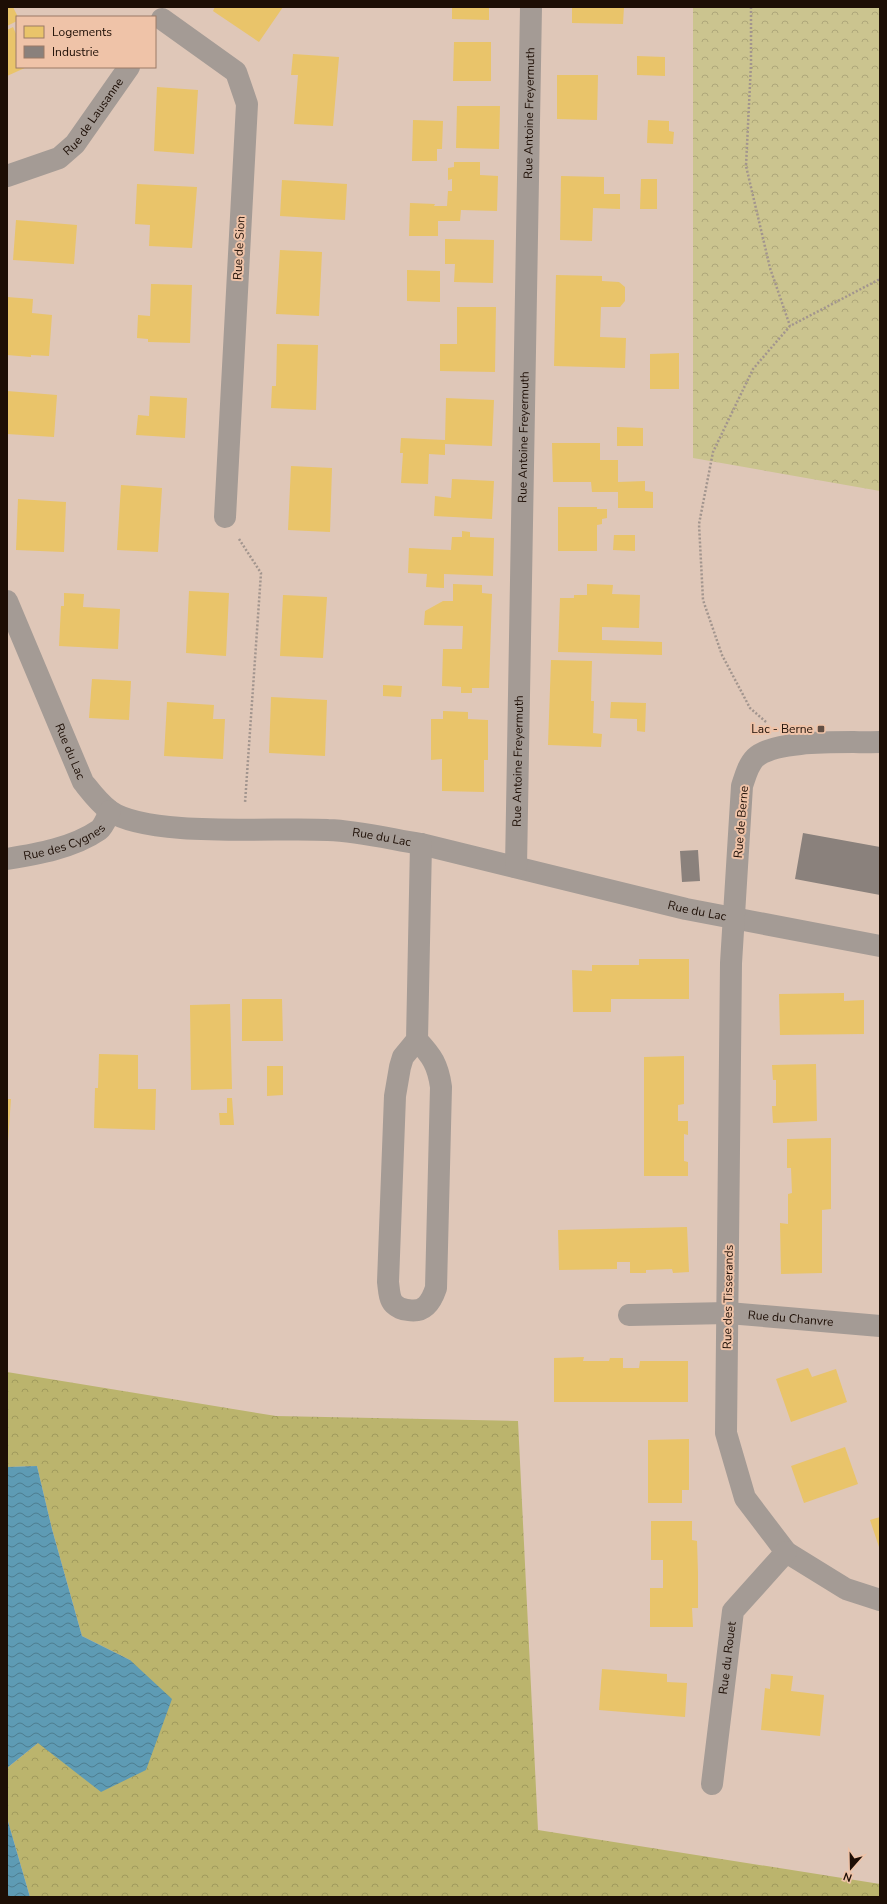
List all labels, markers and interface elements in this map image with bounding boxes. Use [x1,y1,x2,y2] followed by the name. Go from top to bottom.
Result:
[16,16,156,68] legend
[52,24,112,40] text: Logements
[52,44,99,60] text: Industrie
[520,47,538,179] street label: Rue Antoine Freyermuth
[60,75,127,159] street label: Rue de Lausanne
[229,215,249,281] street label: Rue de Sion
[514,371,533,503] street label: Rue Antoine Freyermuth
[509,695,527,827] street label: Rue Antoine Freyermuth
[51,721,89,782] street label: Rue du Lac
[751,721,813,737] place label: Lac - Berne
[816,724,826,734] marker: Lac - Berne
[730,785,752,859] street label: Rue de Berne
[22,820,109,864] street label: Rue des Cygnes
[351,824,413,850] street label: Rue du Lac
[666,897,728,925] street label: Rue du Lac
[719,1244,737,1349] street label: Rue des Tisserands
[747,1307,834,1330] street label: Rue du Chanvre
[715,1620,740,1695] street label: Rue du Rouet
[831,1848,871,1888] north arrow
[841,1868,854,1885] text: N

